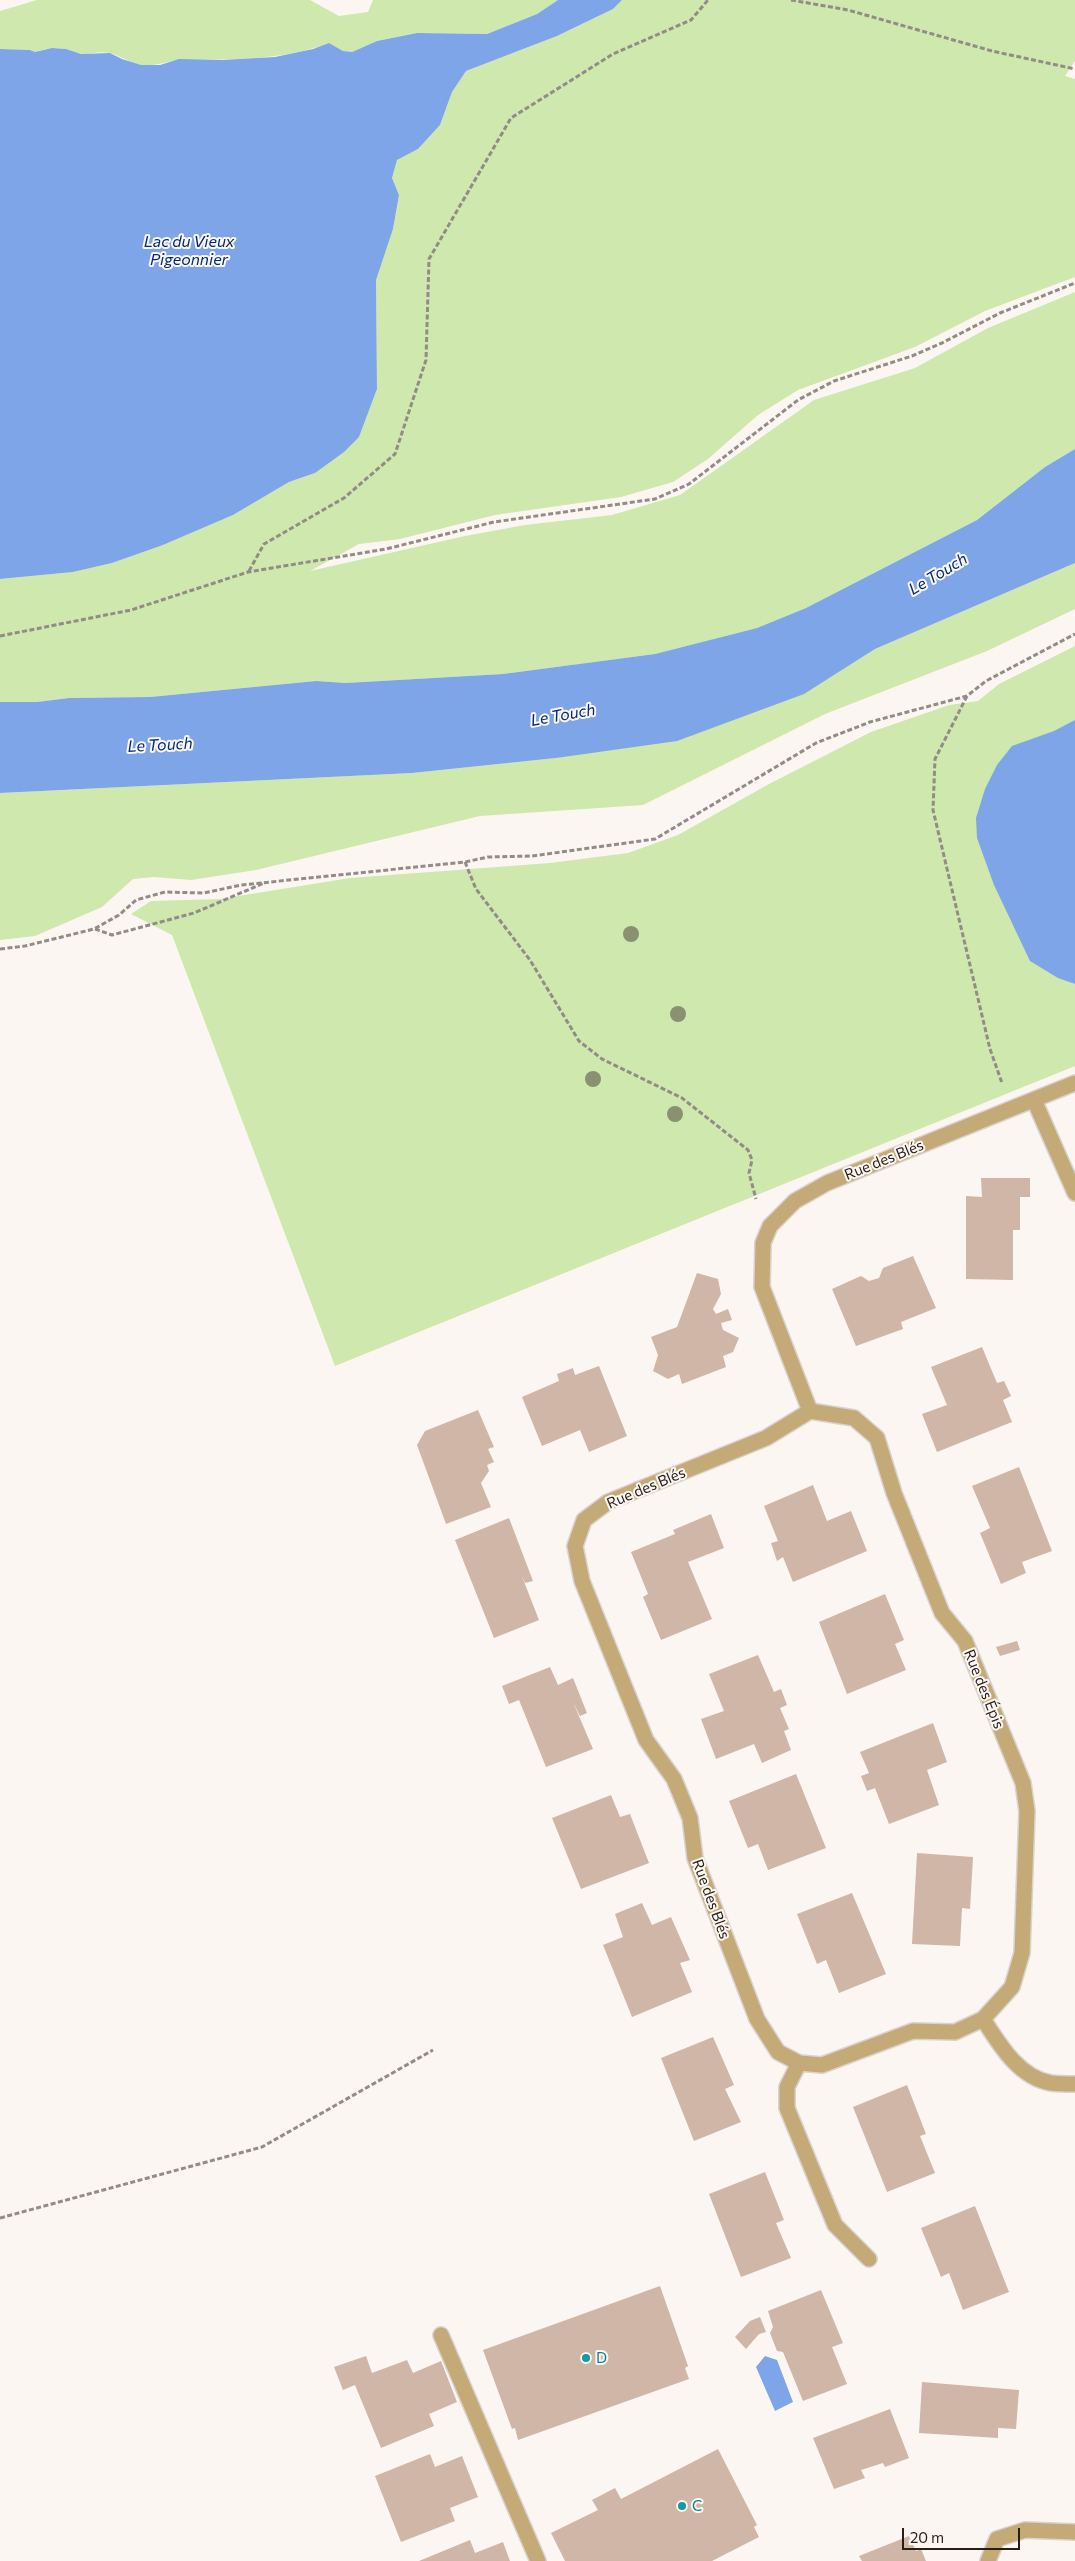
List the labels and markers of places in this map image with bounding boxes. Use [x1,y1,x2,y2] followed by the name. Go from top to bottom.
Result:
[596,2349,607,2367] place label: D
[580,2352,592,2364] marker: D
[692,2497,702,2515] place label: C
[676,2500,688,2512] marker: C

